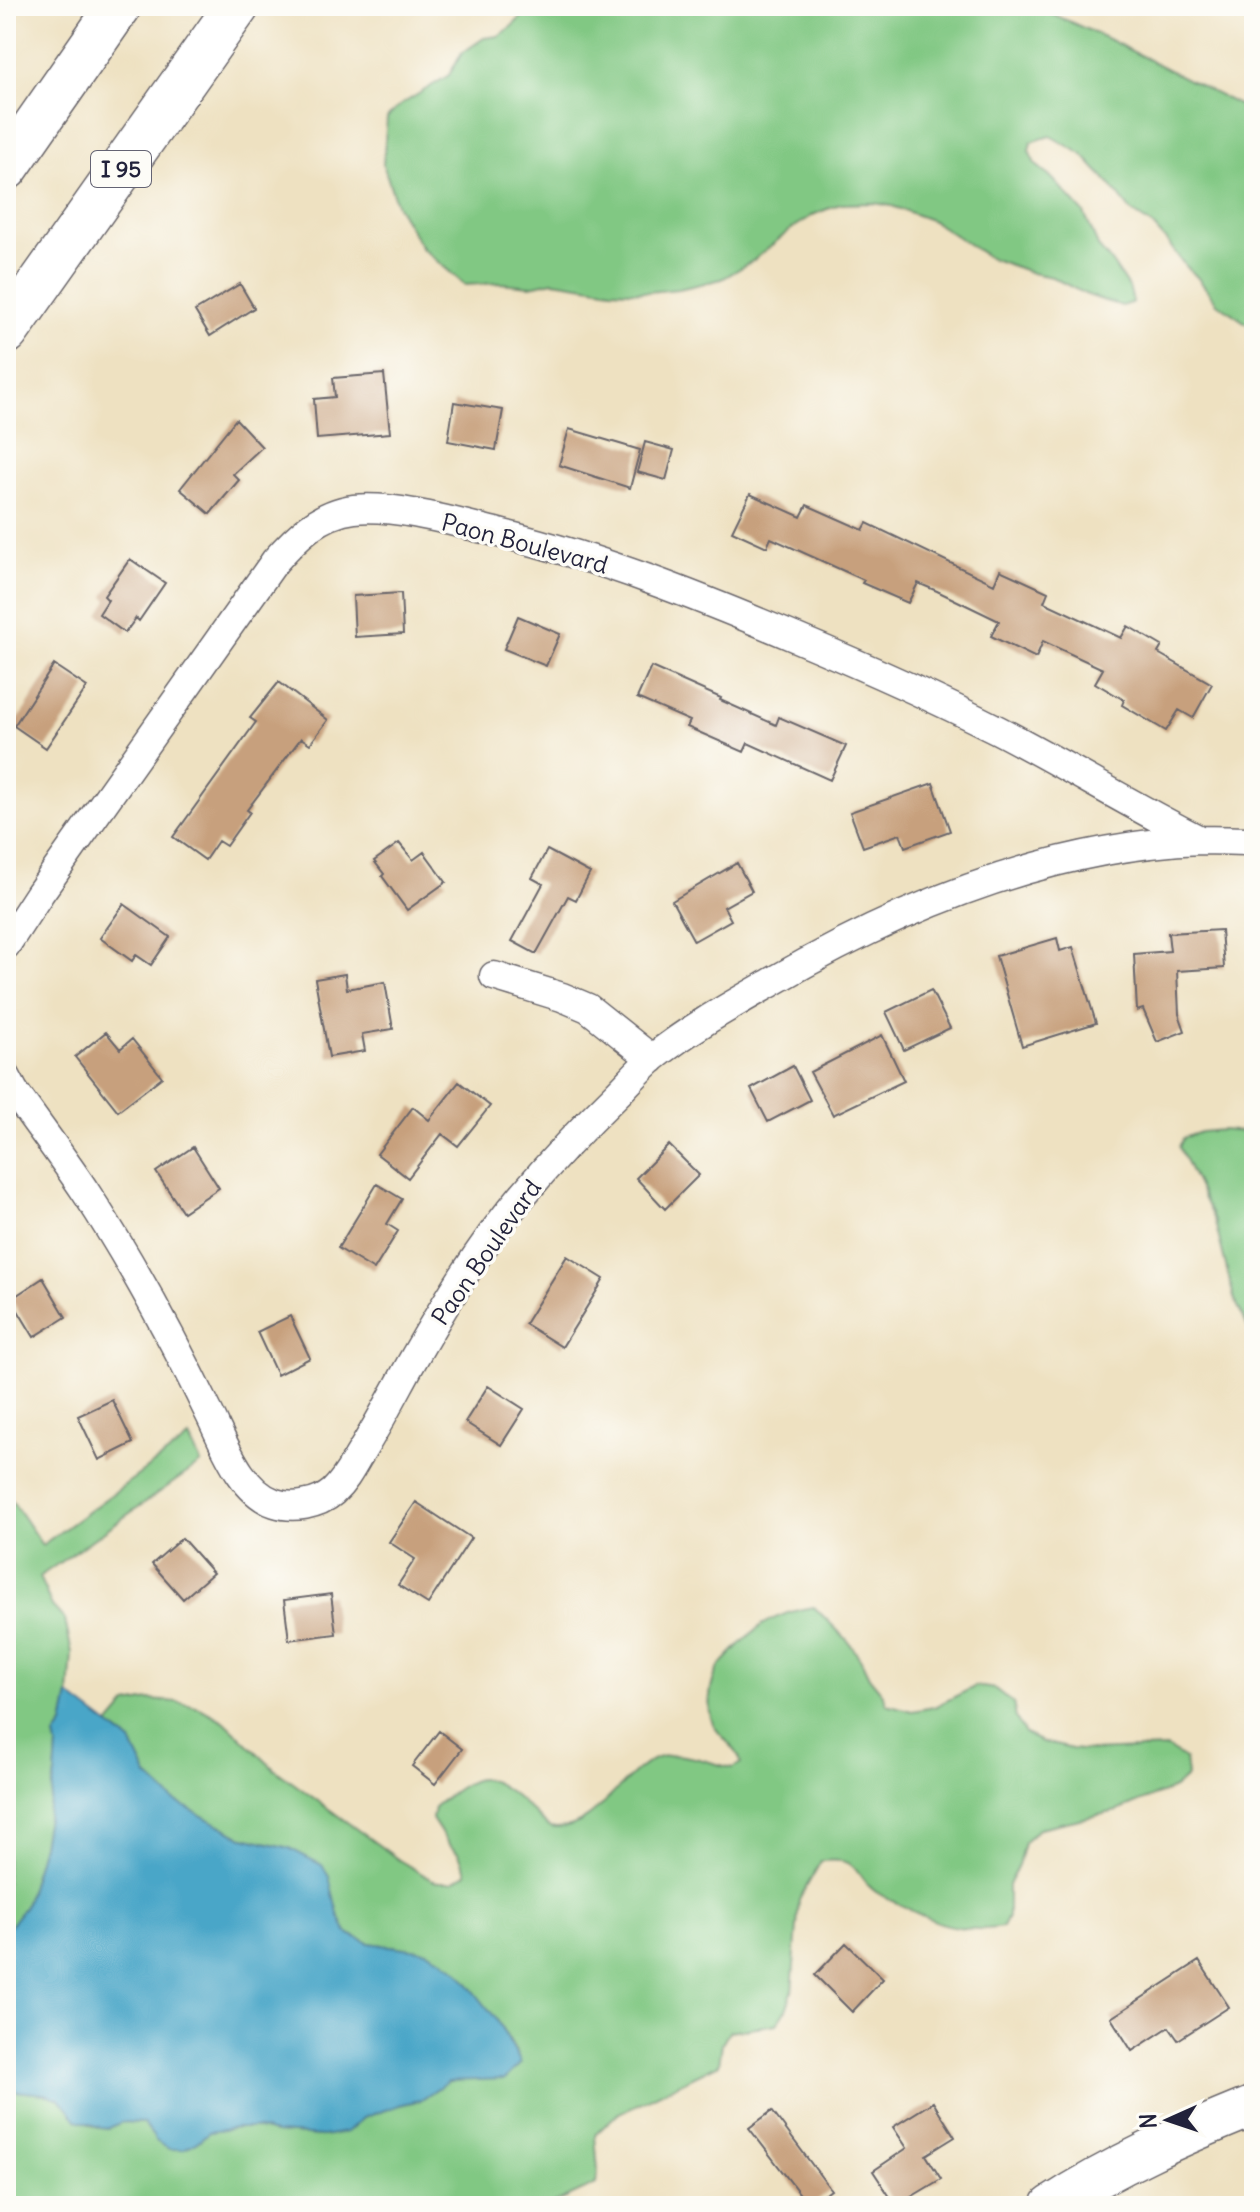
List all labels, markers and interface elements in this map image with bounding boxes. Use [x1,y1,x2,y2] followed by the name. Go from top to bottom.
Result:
[91,151,151,187] road number: I 95
[439,506,611,580] street label: Paon Boulevard
[425,1173,547,1331] street label: Paon Boulevard
[1128,2080,1208,2160] north arrow
[1134,2113,1162,2129] text: N

